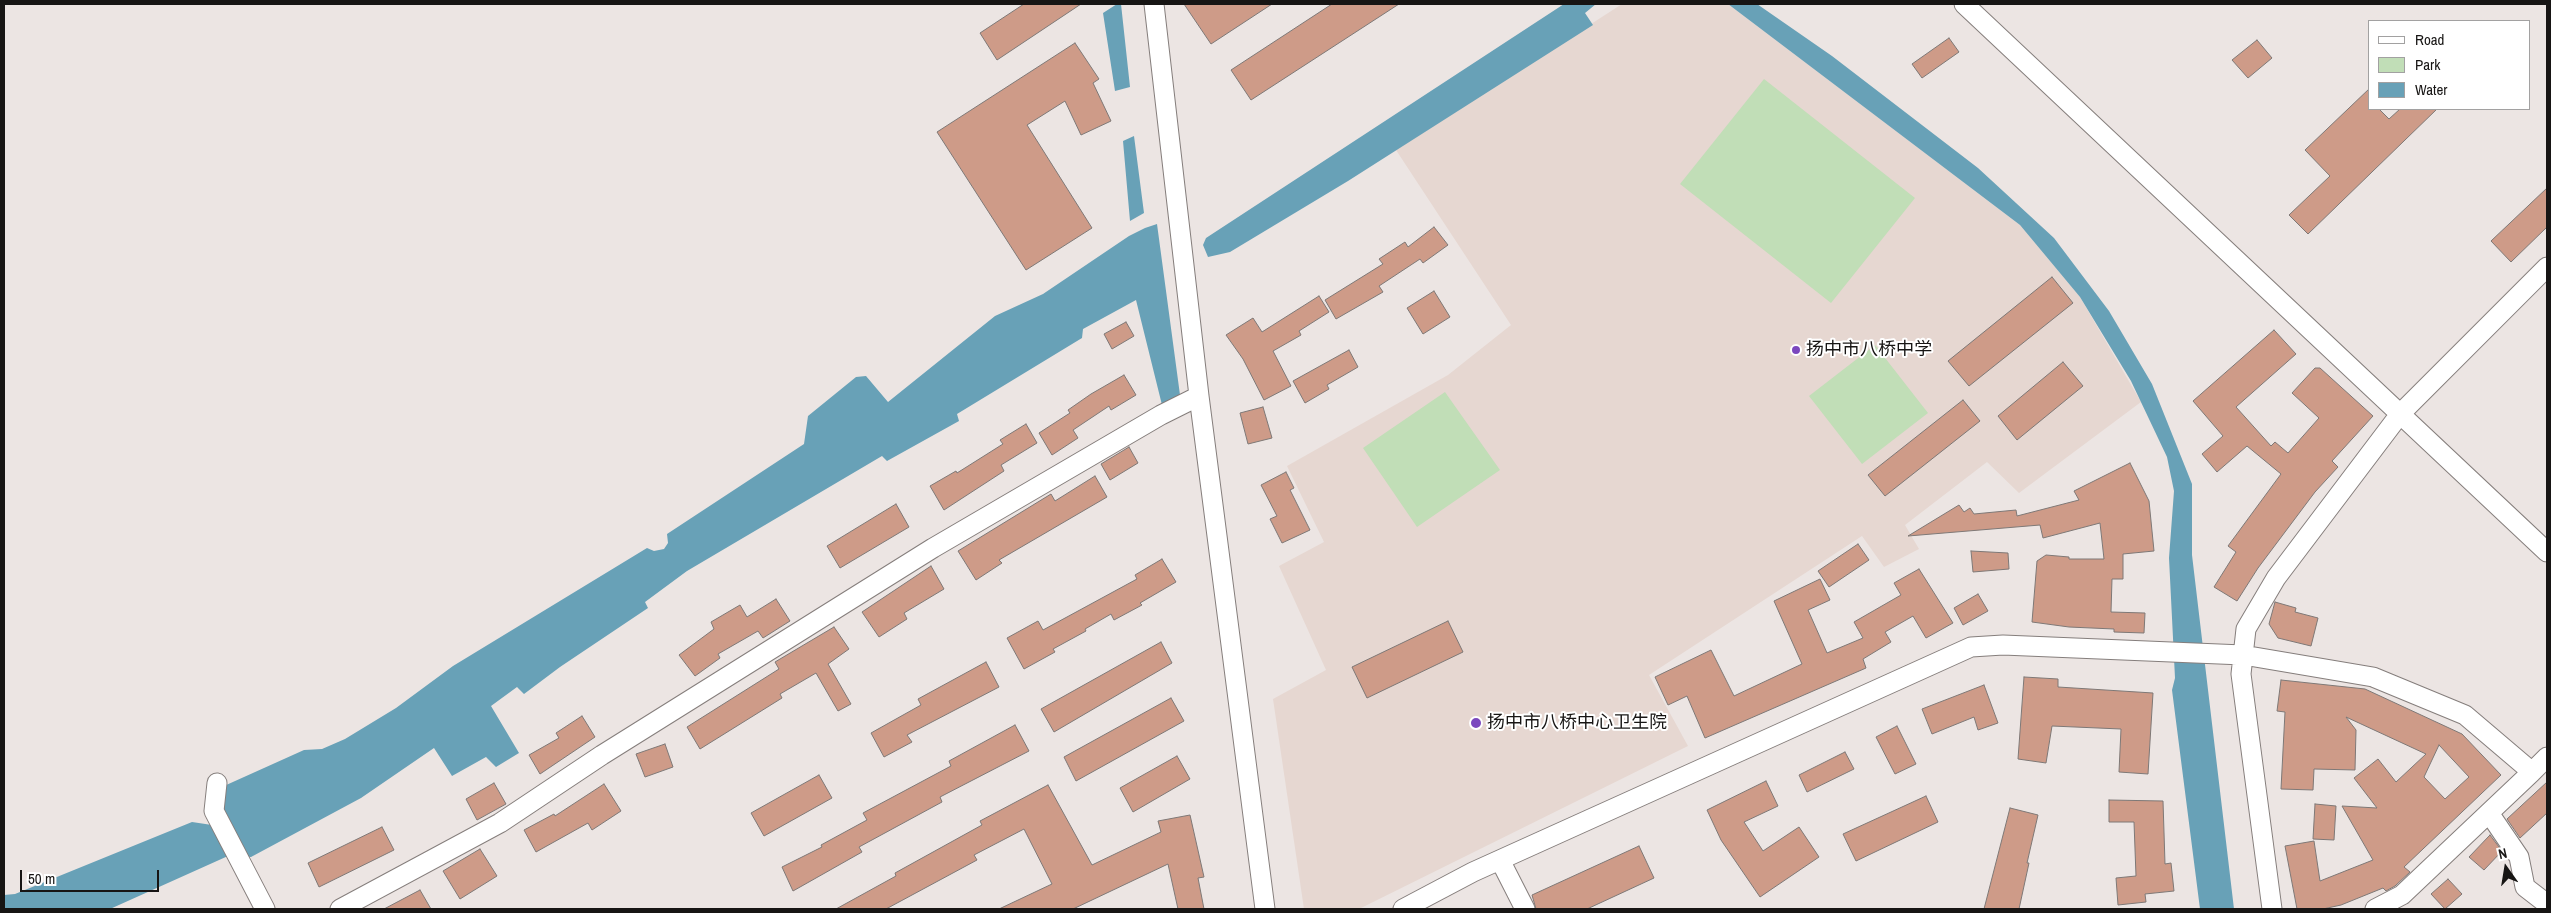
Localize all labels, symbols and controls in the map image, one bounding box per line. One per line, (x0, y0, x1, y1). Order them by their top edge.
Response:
legend (2368, 20, 2531, 110)
text: Road (2415, 29, 2444, 50)
text: Park (2415, 54, 2440, 75)
text: Water (2415, 79, 2447, 100)
place label: 扬中市八桥中学 (1806, 339, 1932, 361)
marker: 扬中市八桥中学 (1790, 344, 1802, 356)
place label: 扬中市八桥中心卫生院 (1487, 712, 1667, 734)
marker: 扬中市八桥中心卫生院 (1469, 716, 1483, 730)
north arrow (2481, 843, 2531, 893)
text: N (2497, 844, 2509, 863)
scale bar (22, 860, 161, 892)
text: 50 m (28, 868, 55, 889)

